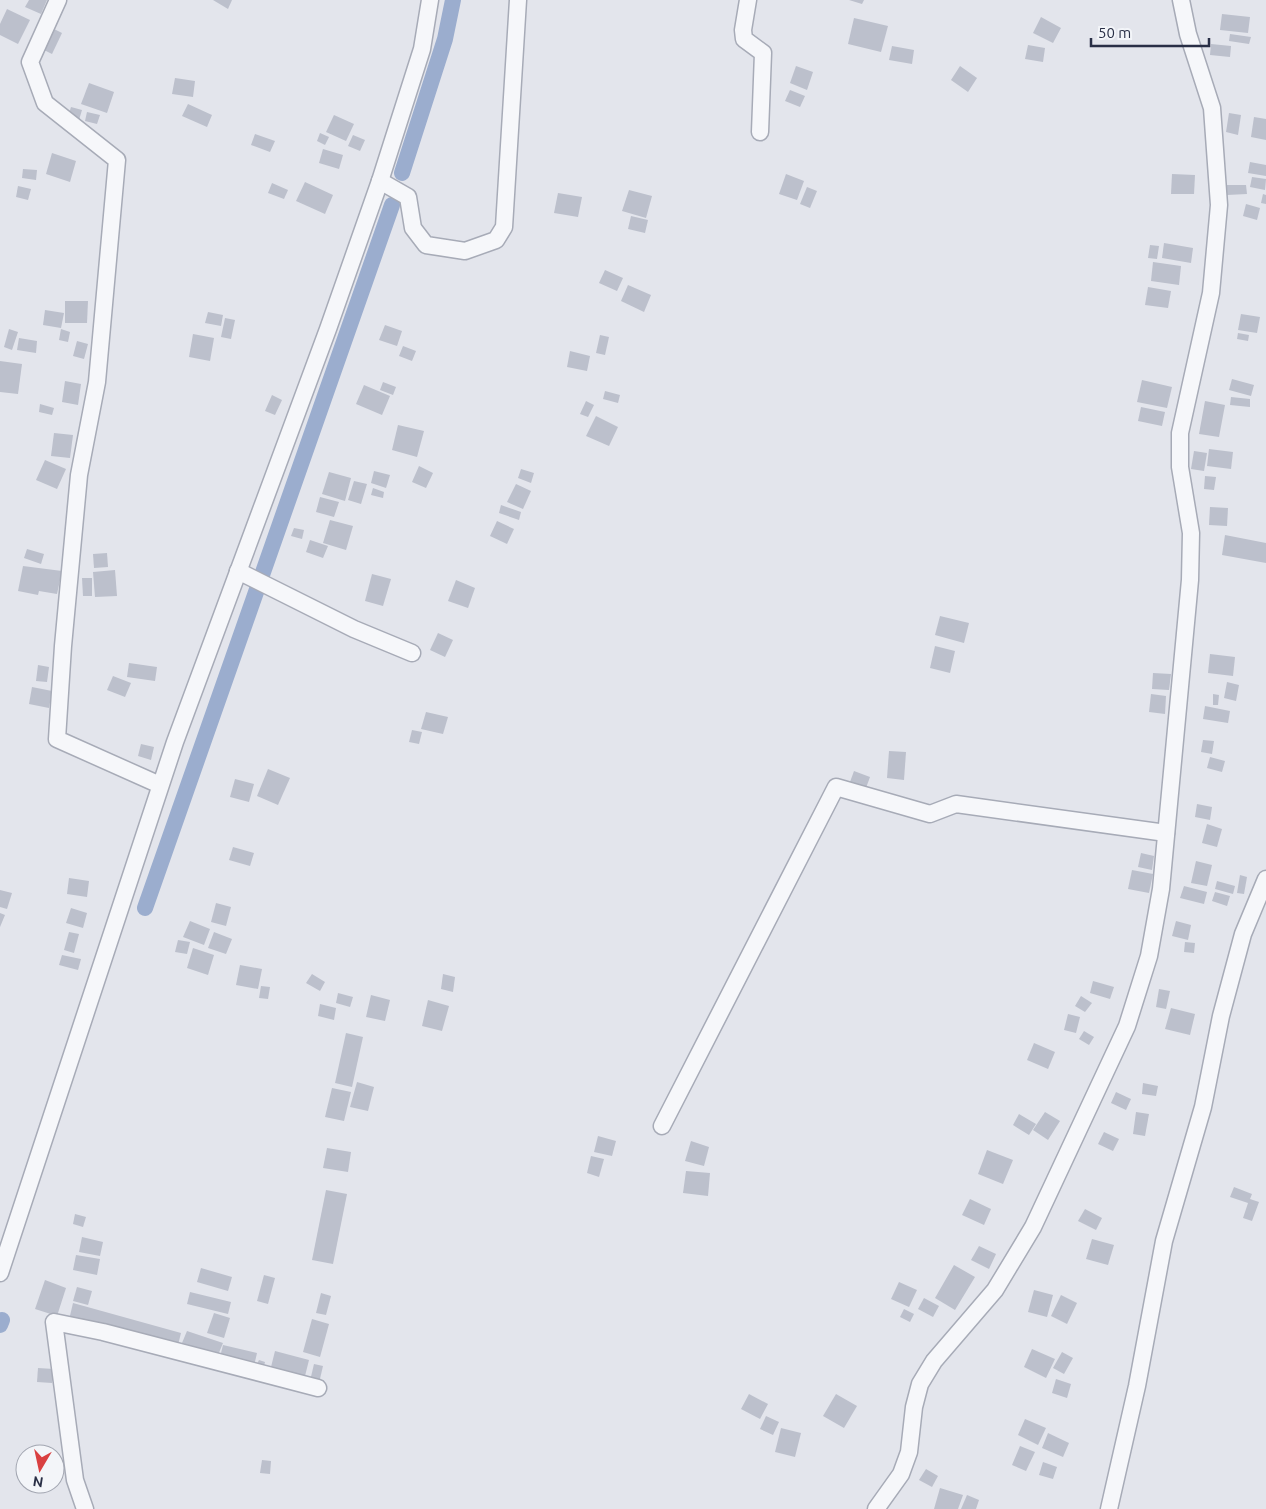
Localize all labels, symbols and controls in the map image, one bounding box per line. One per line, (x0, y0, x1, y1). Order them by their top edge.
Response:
scale bar (1091, 15, 1208, 47)
text: 50 m (1098, 24, 1131, 41)
north arrow (15, 1444, 65, 1494)
text: N (32, 1473, 44, 1491)

